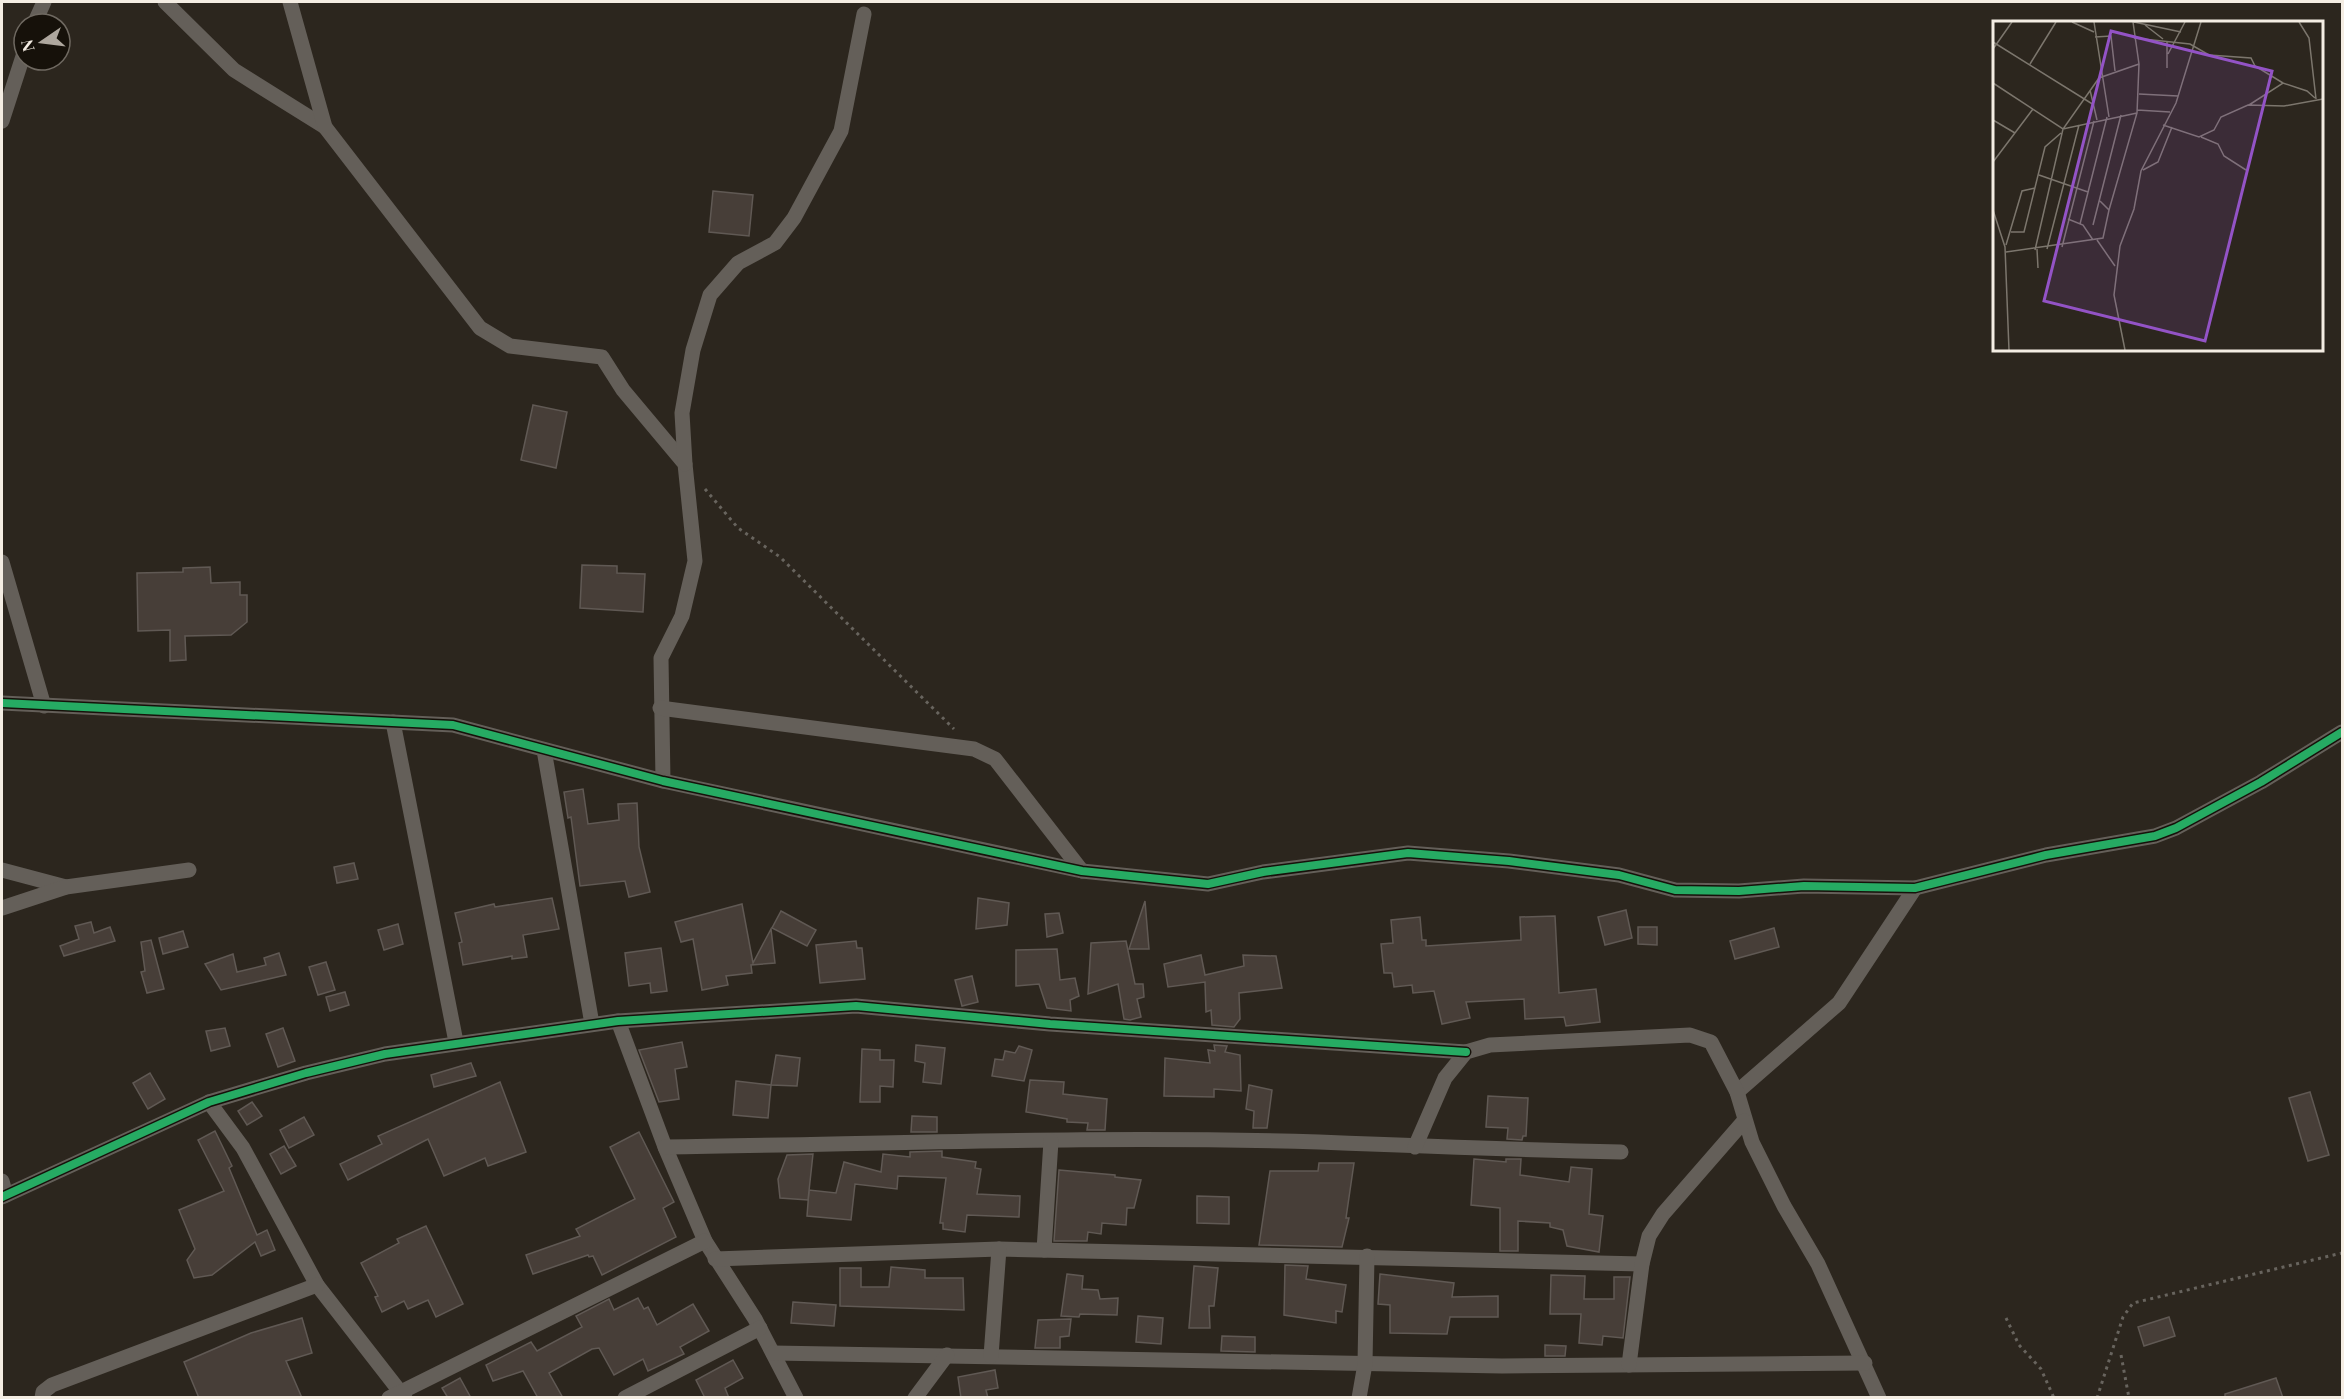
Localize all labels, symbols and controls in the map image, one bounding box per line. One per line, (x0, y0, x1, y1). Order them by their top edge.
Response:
north arrow (12, 12, 72, 72)
inset map (1993, 21, 2323, 351)
text: N (15, 37, 39, 54)

